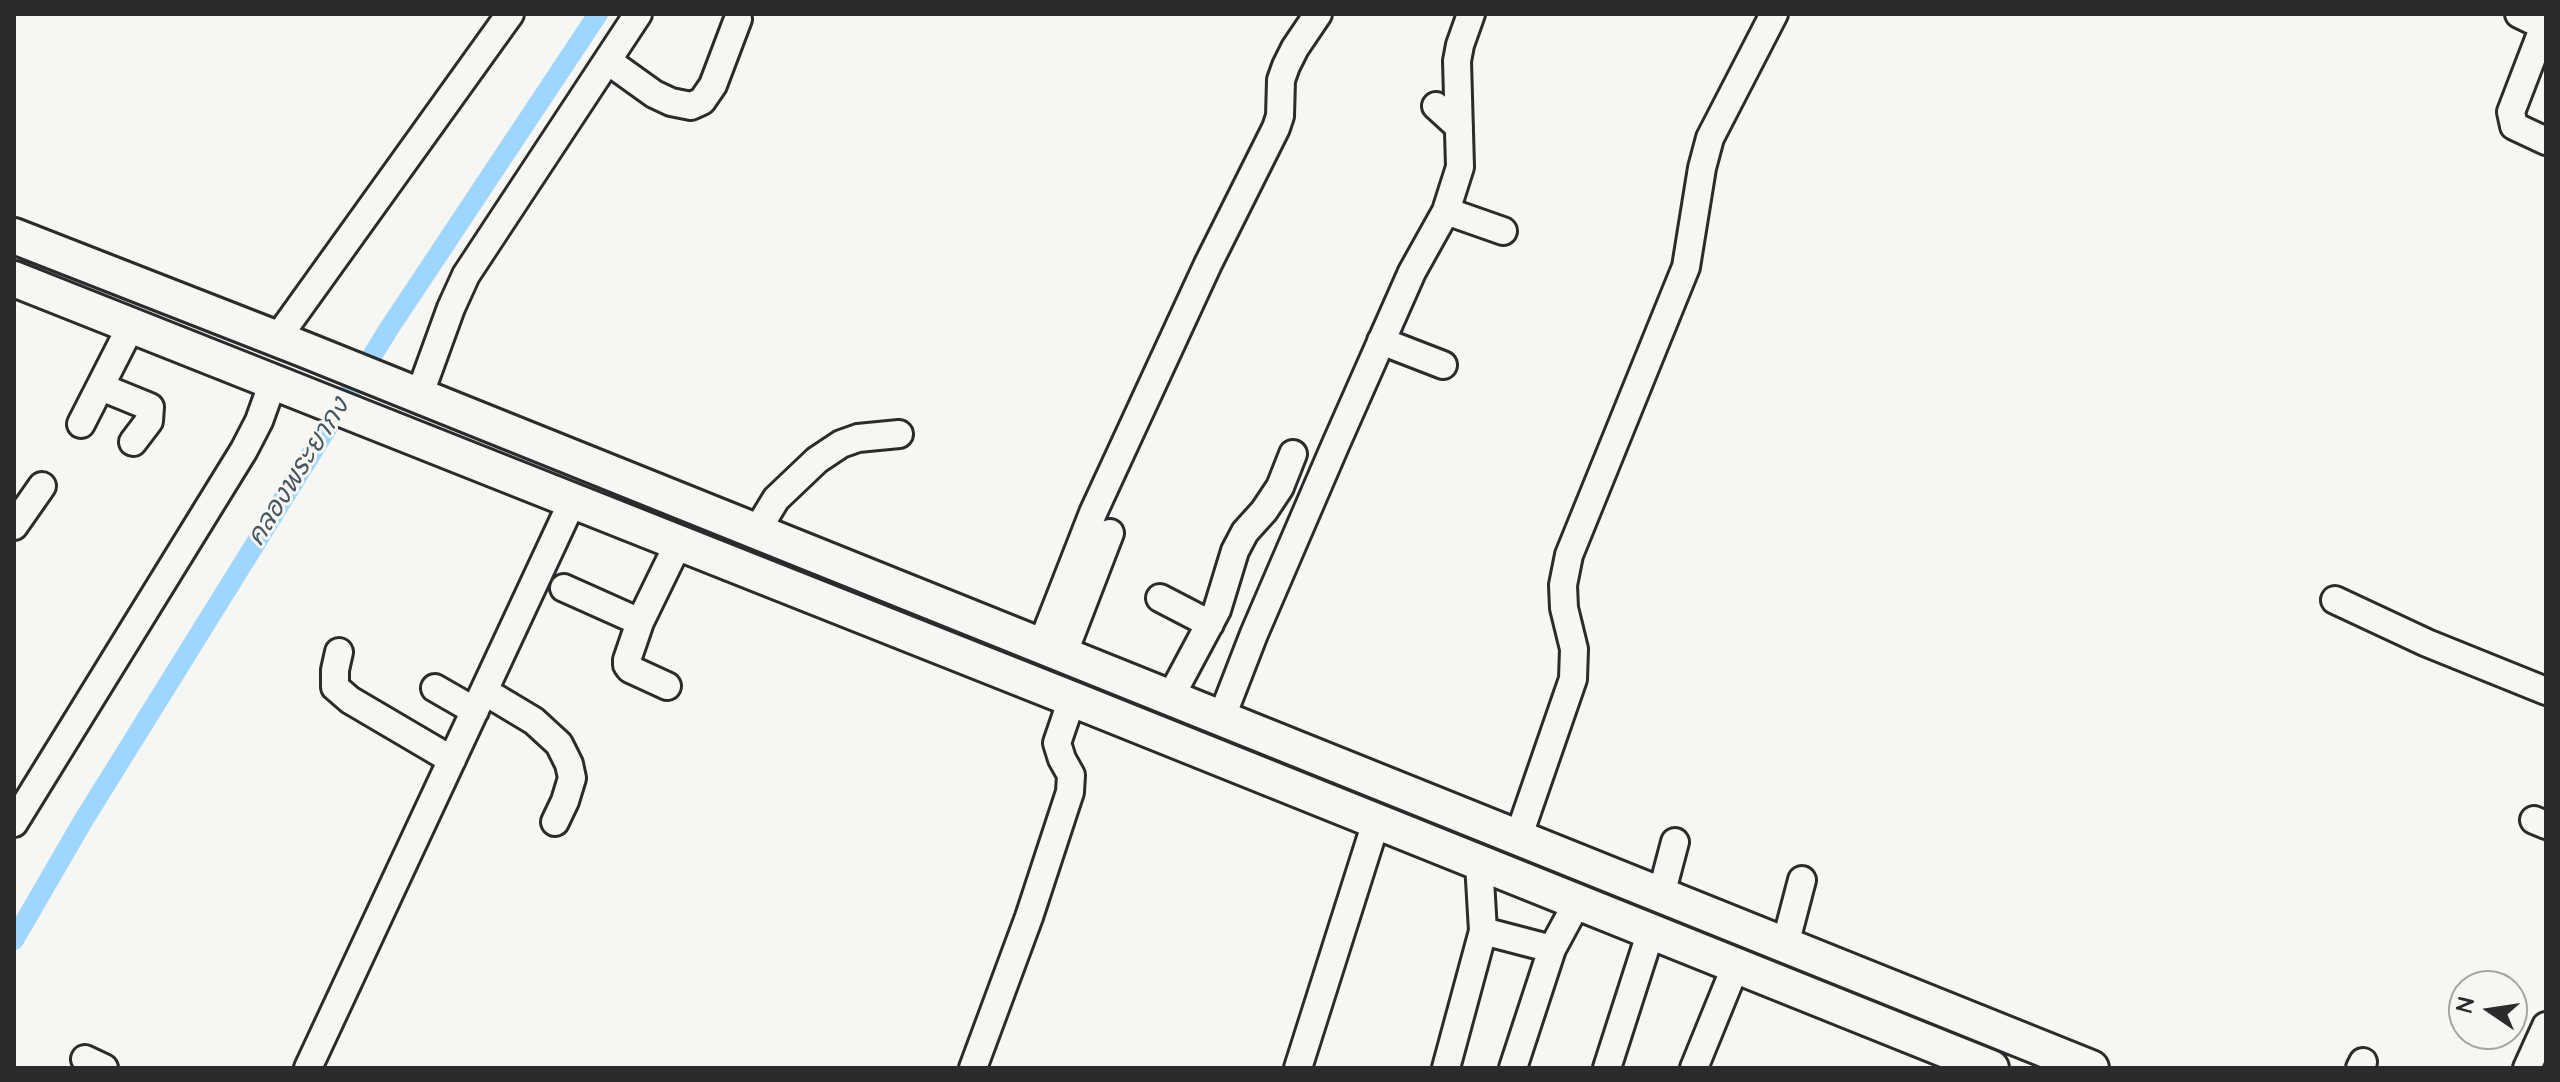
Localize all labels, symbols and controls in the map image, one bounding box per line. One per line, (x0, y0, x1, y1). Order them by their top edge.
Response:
water label: คลองพระยากง (242, 394, 358, 552)
north arrow (2448, 970, 2528, 1050)
text: N (2449, 995, 2483, 1015)

